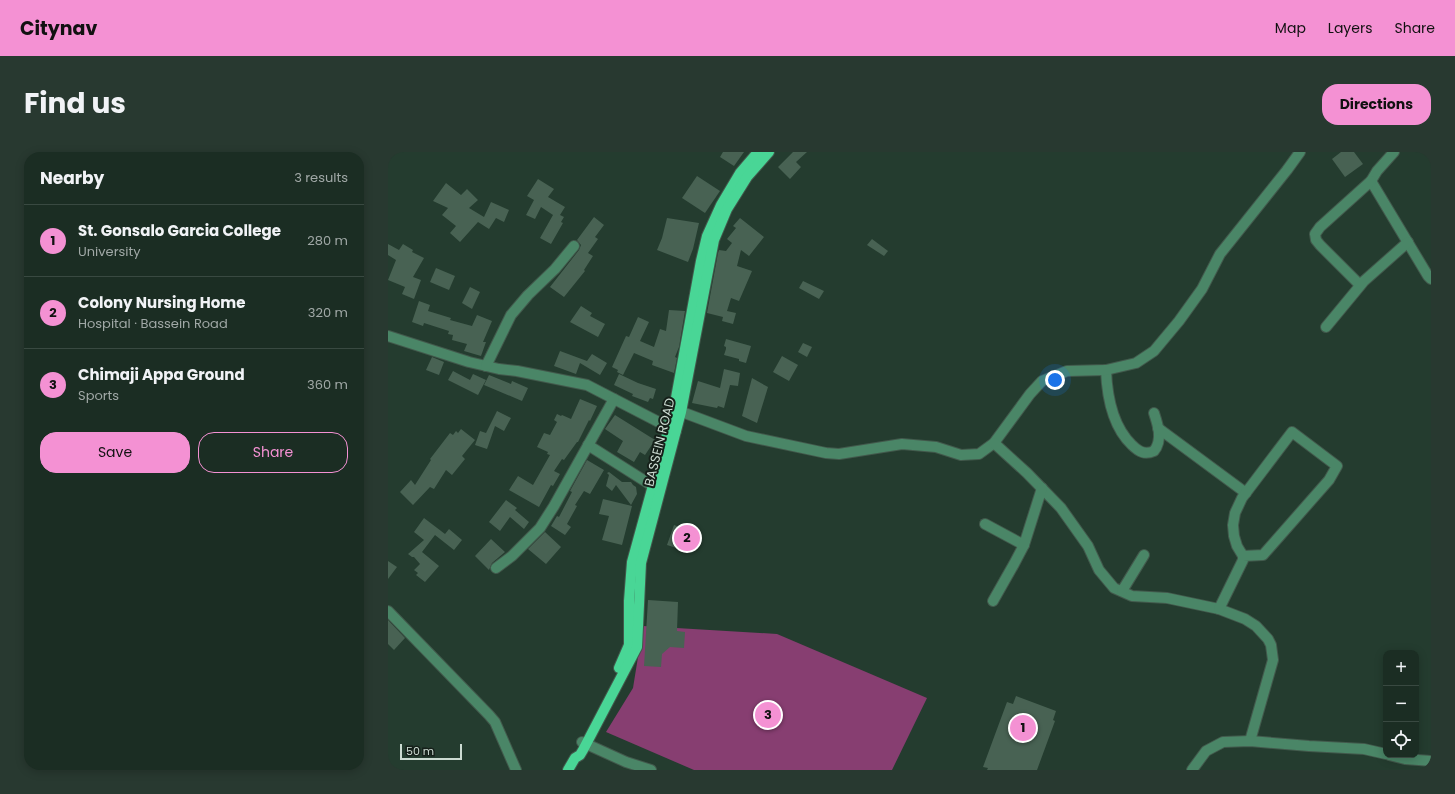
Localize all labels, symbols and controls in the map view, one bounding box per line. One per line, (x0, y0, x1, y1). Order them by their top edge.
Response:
text: Citynav (20, 15, 97, 42)
text: Map (1275, 18, 1306, 38)
text: Layers (1328, 18, 1372, 38)
text: Share (1394, 18, 1435, 38)
text: Find us (24, 84, 126, 123)
button: Directions (1322, 84, 1431, 125)
text: Nearby (40, 166, 104, 190)
text: 3 results (294, 168, 348, 187)
text: St. Gonsalo Garcia College (78, 220, 281, 241)
text: 1 (51, 231, 55, 250)
text: 280 m (307, 231, 348, 250)
text: University (78, 242, 141, 261)
text: Colony Nursing Home (78, 292, 245, 313)
text: 2 (49, 303, 57, 322)
text: 320 m (308, 303, 348, 322)
text: Hospital · Bassein Road (78, 314, 228, 333)
text: Chimaji Appa Ground (78, 364, 245, 385)
your location (1045, 370, 1065, 390)
text: 3 (49, 375, 57, 394)
text: 360 m (307, 375, 348, 394)
text: Sports (78, 386, 119, 405)
street label: BASSEIN ROAD (639, 396, 680, 488)
button: Save (40, 432, 190, 473)
button: Share (198, 432, 348, 473)
pin: 2 (674, 523, 700, 553)
map controls (1383, 650, 1419, 758)
button: + (1383, 650, 1419, 686)
button: − (1383, 686, 1419, 722)
pin: 3 (755, 700, 781, 730)
pin: 1 (1010, 713, 1036, 743)
button: locate (1383, 722, 1419, 758)
scale bar (400, 742, 462, 761)
text: 50 m (406, 743, 434, 759)

